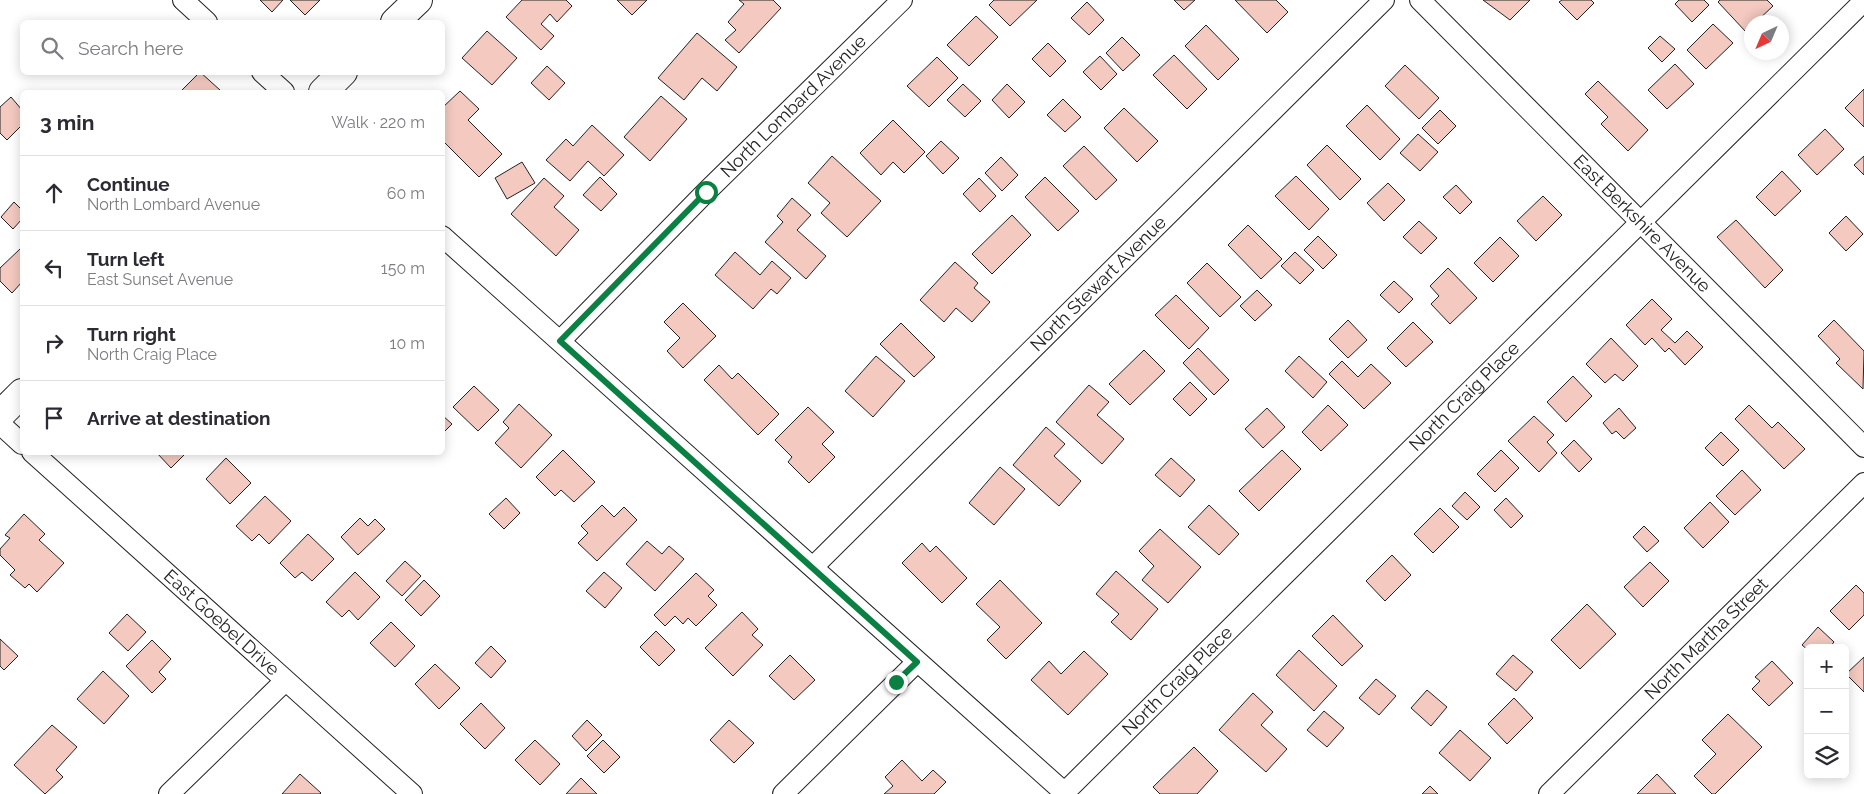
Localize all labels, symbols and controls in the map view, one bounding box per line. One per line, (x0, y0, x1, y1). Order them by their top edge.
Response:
north arrow (1744, 15, 1789, 60)
search box (20, 20, 445, 75)
street label: North Lombard Avenue (716, 30, 870, 182)
icon: search (38, 34, 66, 62)
text: Search here (78, 37, 184, 59)
text: 3 min (40, 110, 94, 135)
text: Walk · 220 m (331, 113, 425, 132)
street label: East Berkshire Avenue (1570, 150, 1715, 297)
text: Continue (87, 173, 170, 195)
icon: ahead (40, 179, 68, 207)
route start (695, 181, 718, 204)
text: 60 m (387, 184, 425, 203)
text: North Lombard Avenue (87, 195, 260, 214)
street label: North Stewart Avenue (1026, 211, 1170, 355)
text: Turn left (87, 248, 164, 270)
icon: left (40, 254, 68, 282)
text: 150 m (381, 259, 425, 278)
text: East Sunset Avenue (87, 270, 233, 289)
text: Turn right (87, 323, 176, 345)
icon: right (40, 329, 68, 357)
text: 10 m (390, 334, 425, 353)
street label: North Craig Place (1405, 337, 1524, 455)
text: North Craig Place (87, 345, 217, 364)
icon: arrive (40, 404, 68, 432)
text: Arrive at destination (87, 407, 271, 429)
street label: East Goebel Drive (160, 565, 284, 680)
street label: North Martha Street (1640, 573, 1772, 704)
street label: North Craig Place (1118, 621, 1237, 739)
map controls (1804, 644, 1849, 779)
button: + (1804, 644, 1849, 689)
route end (885, 671, 908, 694)
button: − (1804, 689, 1849, 734)
button: layers (1804, 734, 1849, 779)

